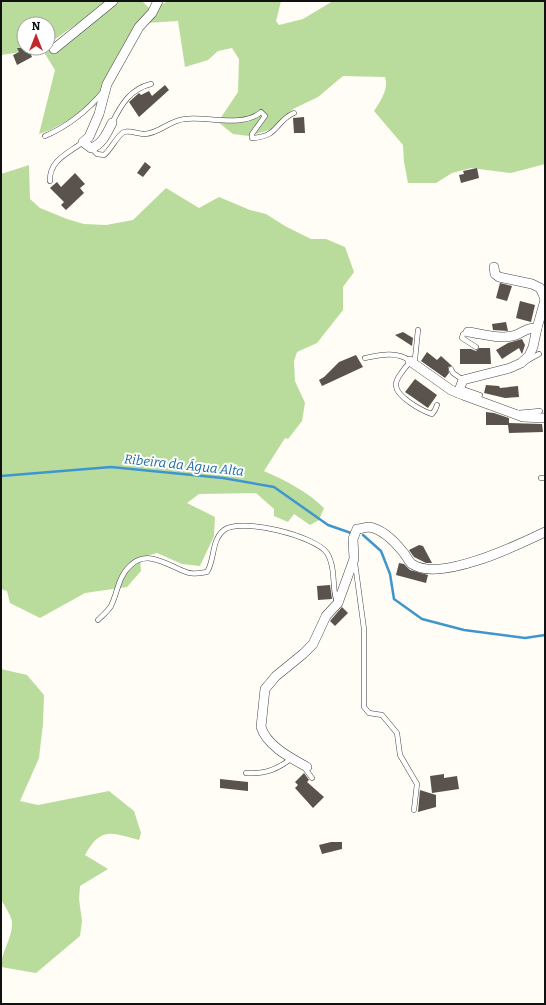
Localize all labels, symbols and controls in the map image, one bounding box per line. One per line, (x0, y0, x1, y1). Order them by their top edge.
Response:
north arrow (16, 16, 56, 56)
text: N (32, 20, 41, 33)
water label: Ribeira da Água Alta (123, 451, 245, 479)

